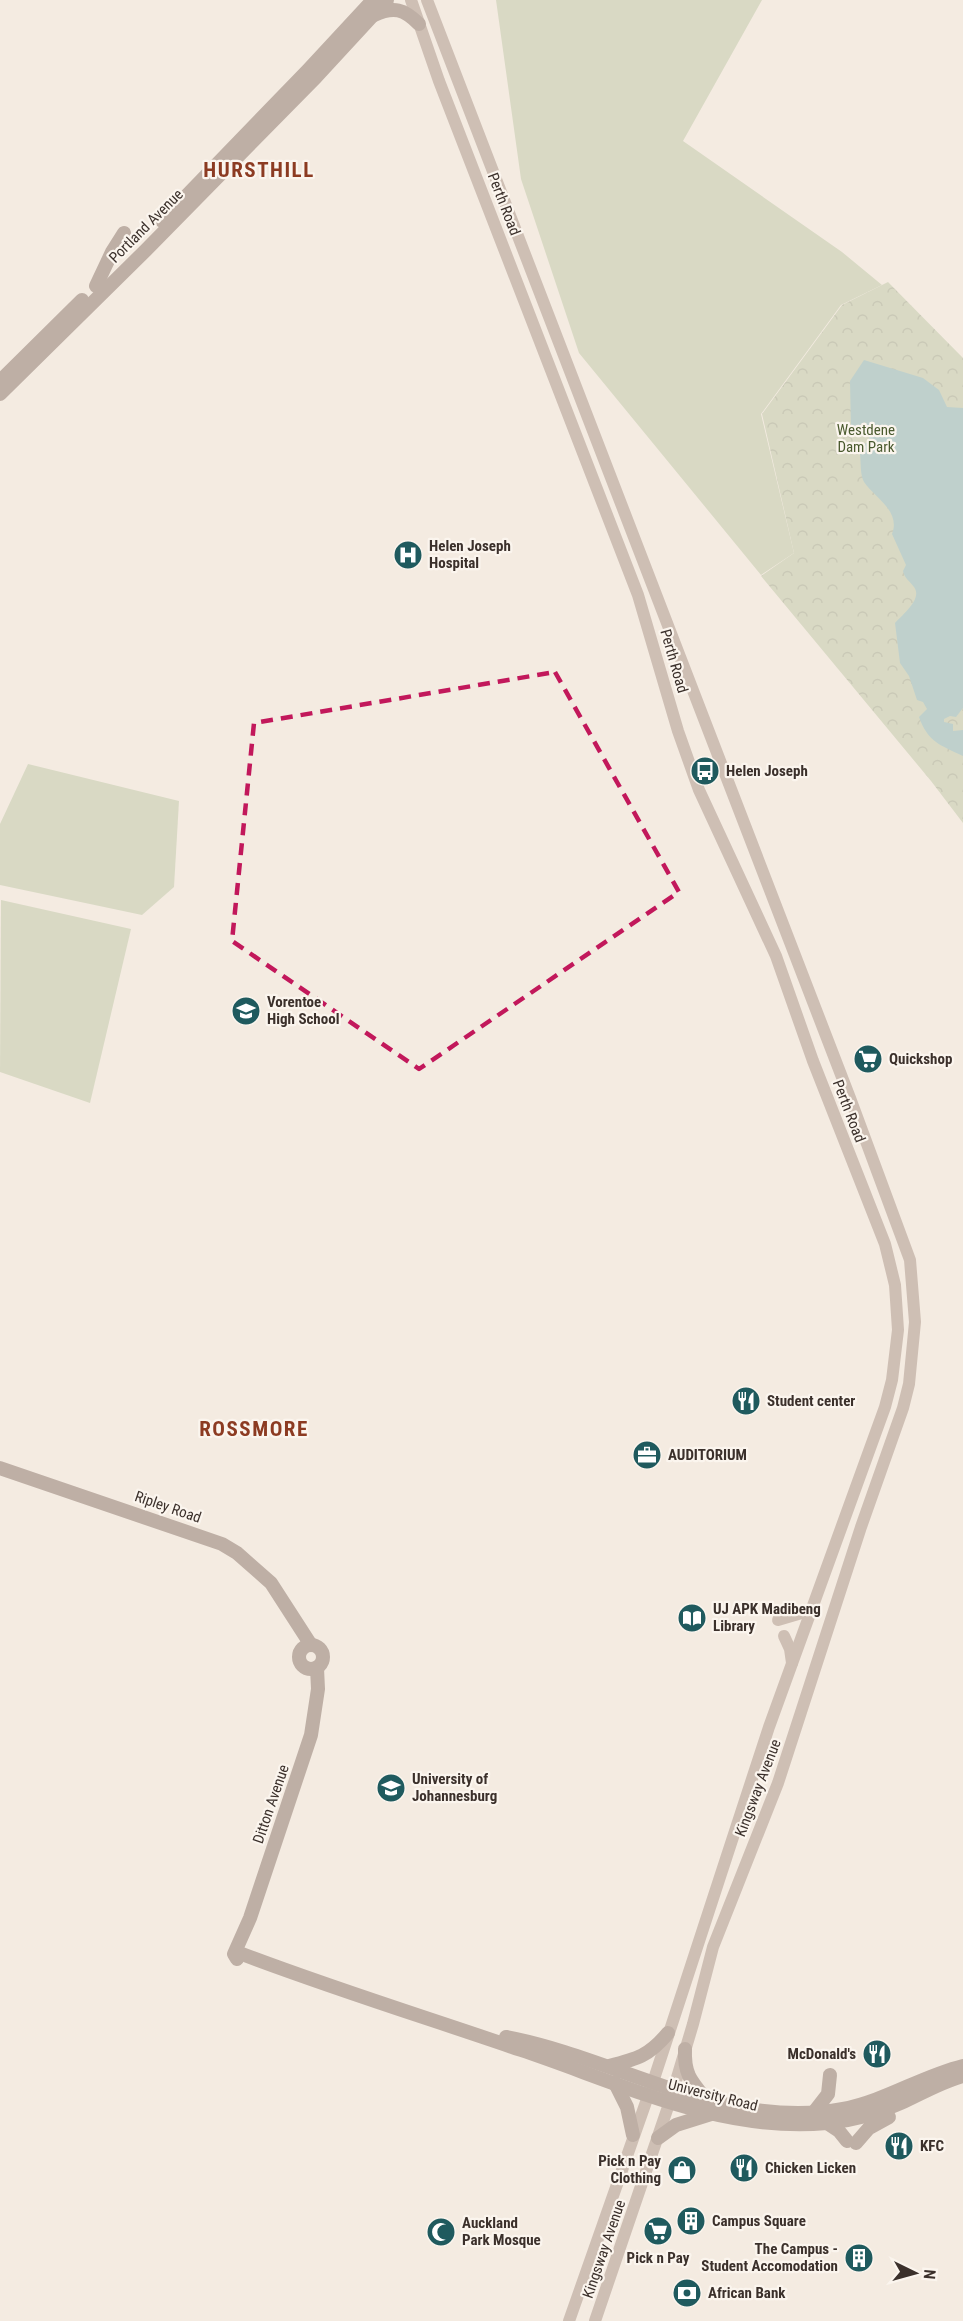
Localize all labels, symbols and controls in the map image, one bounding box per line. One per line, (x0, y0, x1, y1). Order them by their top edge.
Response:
district label: HURSTHILL (203, 158, 315, 182)
street label: Perth Road (484, 170, 524, 238)
street label: Portland Avenue (105, 185, 187, 267)
park label: Westdene Dam Park (837, 421, 895, 456)
place label: Helen Joseph Hospital (429, 537, 511, 572)
hospital icon: Helen Joseph Hospital (392, 539, 424, 571)
street label: Perth Road (656, 627, 692, 695)
bus stop icon: Helen Joseph (689, 755, 721, 787)
place label: Helen Joseph (726, 762, 808, 780)
place label: Vorentoe High School (267, 993, 339, 1028)
school or university icon: Vorentoe High School (230, 995, 262, 1027)
supermarket icon: Quickshop (852, 1043, 884, 1075)
place label: Quickshop (889, 1050, 952, 1068)
street label: Perth Road (829, 1077, 869, 1145)
restaurant icon: Student center (730, 1385, 762, 1417)
place label: Student center (767, 1392, 855, 1410)
district label: ROSSMORE (199, 1417, 309, 1441)
office icon: AUDITORIUM (631, 1439, 663, 1471)
place label: AUDITORIUM (668, 1446, 747, 1464)
street label: Ripley Road (132, 1487, 204, 1527)
place label: UJ APK Madibeng Library (713, 1600, 821, 1635)
library icon: UJ APK Madibeng Library (676, 1602, 708, 1634)
street label: Kingsway Avenue (731, 1737, 785, 1839)
street label: Ditton Avenue (249, 1762, 293, 1846)
place label: University of Johannesburg (412, 1770, 497, 1805)
school or university icon: University of Johannesburg (375, 1772, 407, 1804)
restaurant icon: McDonald's (861, 2038, 893, 2070)
place label: McDonald's (788, 2045, 856, 2063)
street label: University Road (666, 2075, 760, 2115)
restaurant icon: KFC (883, 2130, 915, 2162)
place label: KFC (920, 2137, 944, 2155)
place label: Pick n Pay Clothing (598, 2152, 661, 2187)
restaurant icon: Chicken Licken (728, 2152, 760, 2184)
shop icon: Pick n Pay Clothing (666, 2154, 698, 2186)
place label: Chicken Licken (765, 2159, 856, 2177)
street label: Kingsway Avenue (579, 2197, 629, 2301)
building icon: Campus Square (675, 2205, 707, 2237)
place label: Campus Square (712, 2212, 806, 2230)
place label: Auckland Park Mosque (462, 2214, 541, 2249)
supermarket icon: Pick n Pay (642, 2215, 674, 2247)
mosque icon: Auckland Park Mosque (425, 2216, 457, 2248)
place label: The Campus - Student Accomodation (701, 2240, 838, 2275)
building icon: The Campus - Student Accomodation (843, 2242, 875, 2274)
north arrow (885, 2243, 945, 2303)
place label: Pick n Pay (627, 2249, 690, 2267)
text: N (920, 2269, 939, 2280)
bank icon: African Bank (671, 2277, 703, 2309)
place label: African Bank (708, 2284, 786, 2302)

